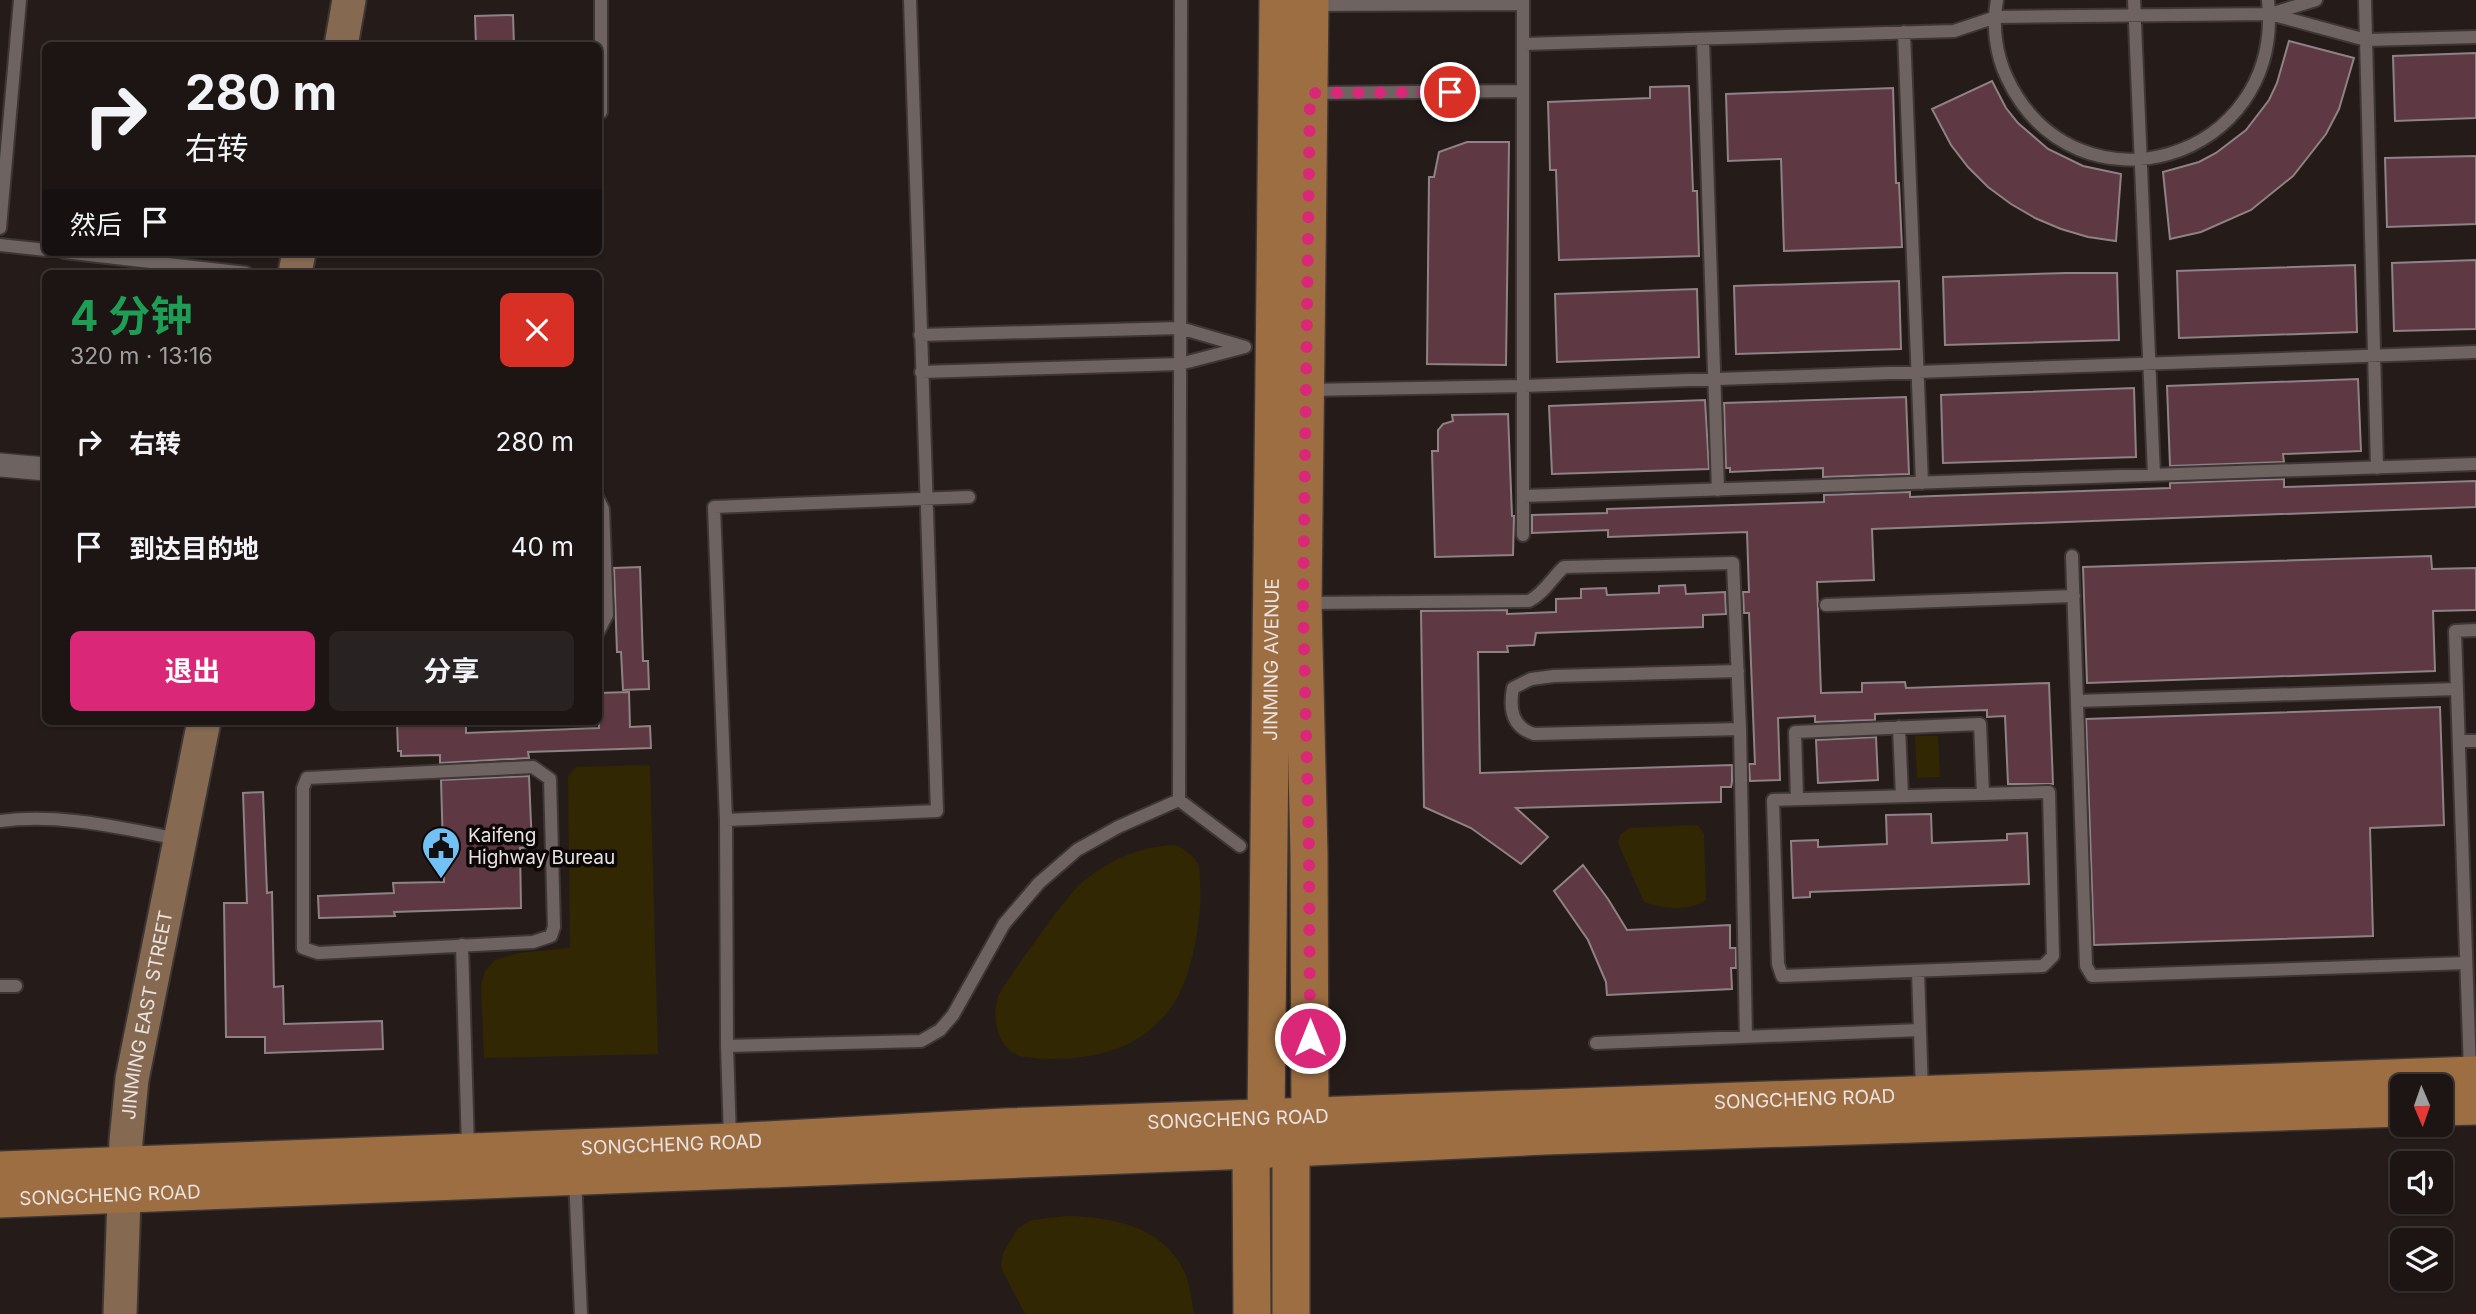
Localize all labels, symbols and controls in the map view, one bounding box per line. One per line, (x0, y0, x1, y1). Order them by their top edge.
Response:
pin (1420, 62, 1480, 122)
text: 280 m (185, 63, 337, 122)
icon: right (70, 70, 161, 161)
icon: arrive (1431, 73, 1469, 111)
text: 右转 (185, 129, 249, 168)
icon: arrive (136, 203, 174, 241)
text: 然后 (70, 209, 122, 240)
text: 4 分钟 (70, 290, 192, 341)
button: close (500, 293, 574, 367)
text: 320 m · 13:16 (70, 342, 213, 370)
icon: right (70, 423, 108, 461)
text: 280 m (496, 426, 574, 457)
text: 右转 (129, 428, 181, 459)
icon: arrive (70, 528, 108, 566)
text: 40 m (511, 531, 574, 562)
text: 到达目的地 (129, 533, 259, 564)
street label: JINMING AVENUE (1259, 578, 1283, 741)
button: 退出 (70, 631, 315, 711)
button: 分享 (329, 631, 574, 711)
place label: Kaifeng Highway Bureau (468, 824, 615, 869)
public building icon: Kaifeng Highway Bureau (420, 825, 462, 880)
street label: JINMING EAST STREET (117, 908, 177, 1121)
position arrow (1273, 1001, 1347, 1075)
north arrow (2390, 1074, 2454, 1138)
map controls (2390, 1074, 2453, 1291)
street label: SONGCHENG ROAD (1713, 1084, 1896, 1113)
street label: SONGCHENG ROAD (1147, 1104, 1329, 1133)
street label: SONGCHENG ROAD (580, 1129, 763, 1159)
button: sound (2390, 1151, 2453, 1214)
street label: SONGCHENG ROAD (19, 1180, 201, 1210)
button: layers (2390, 1228, 2453, 1291)

